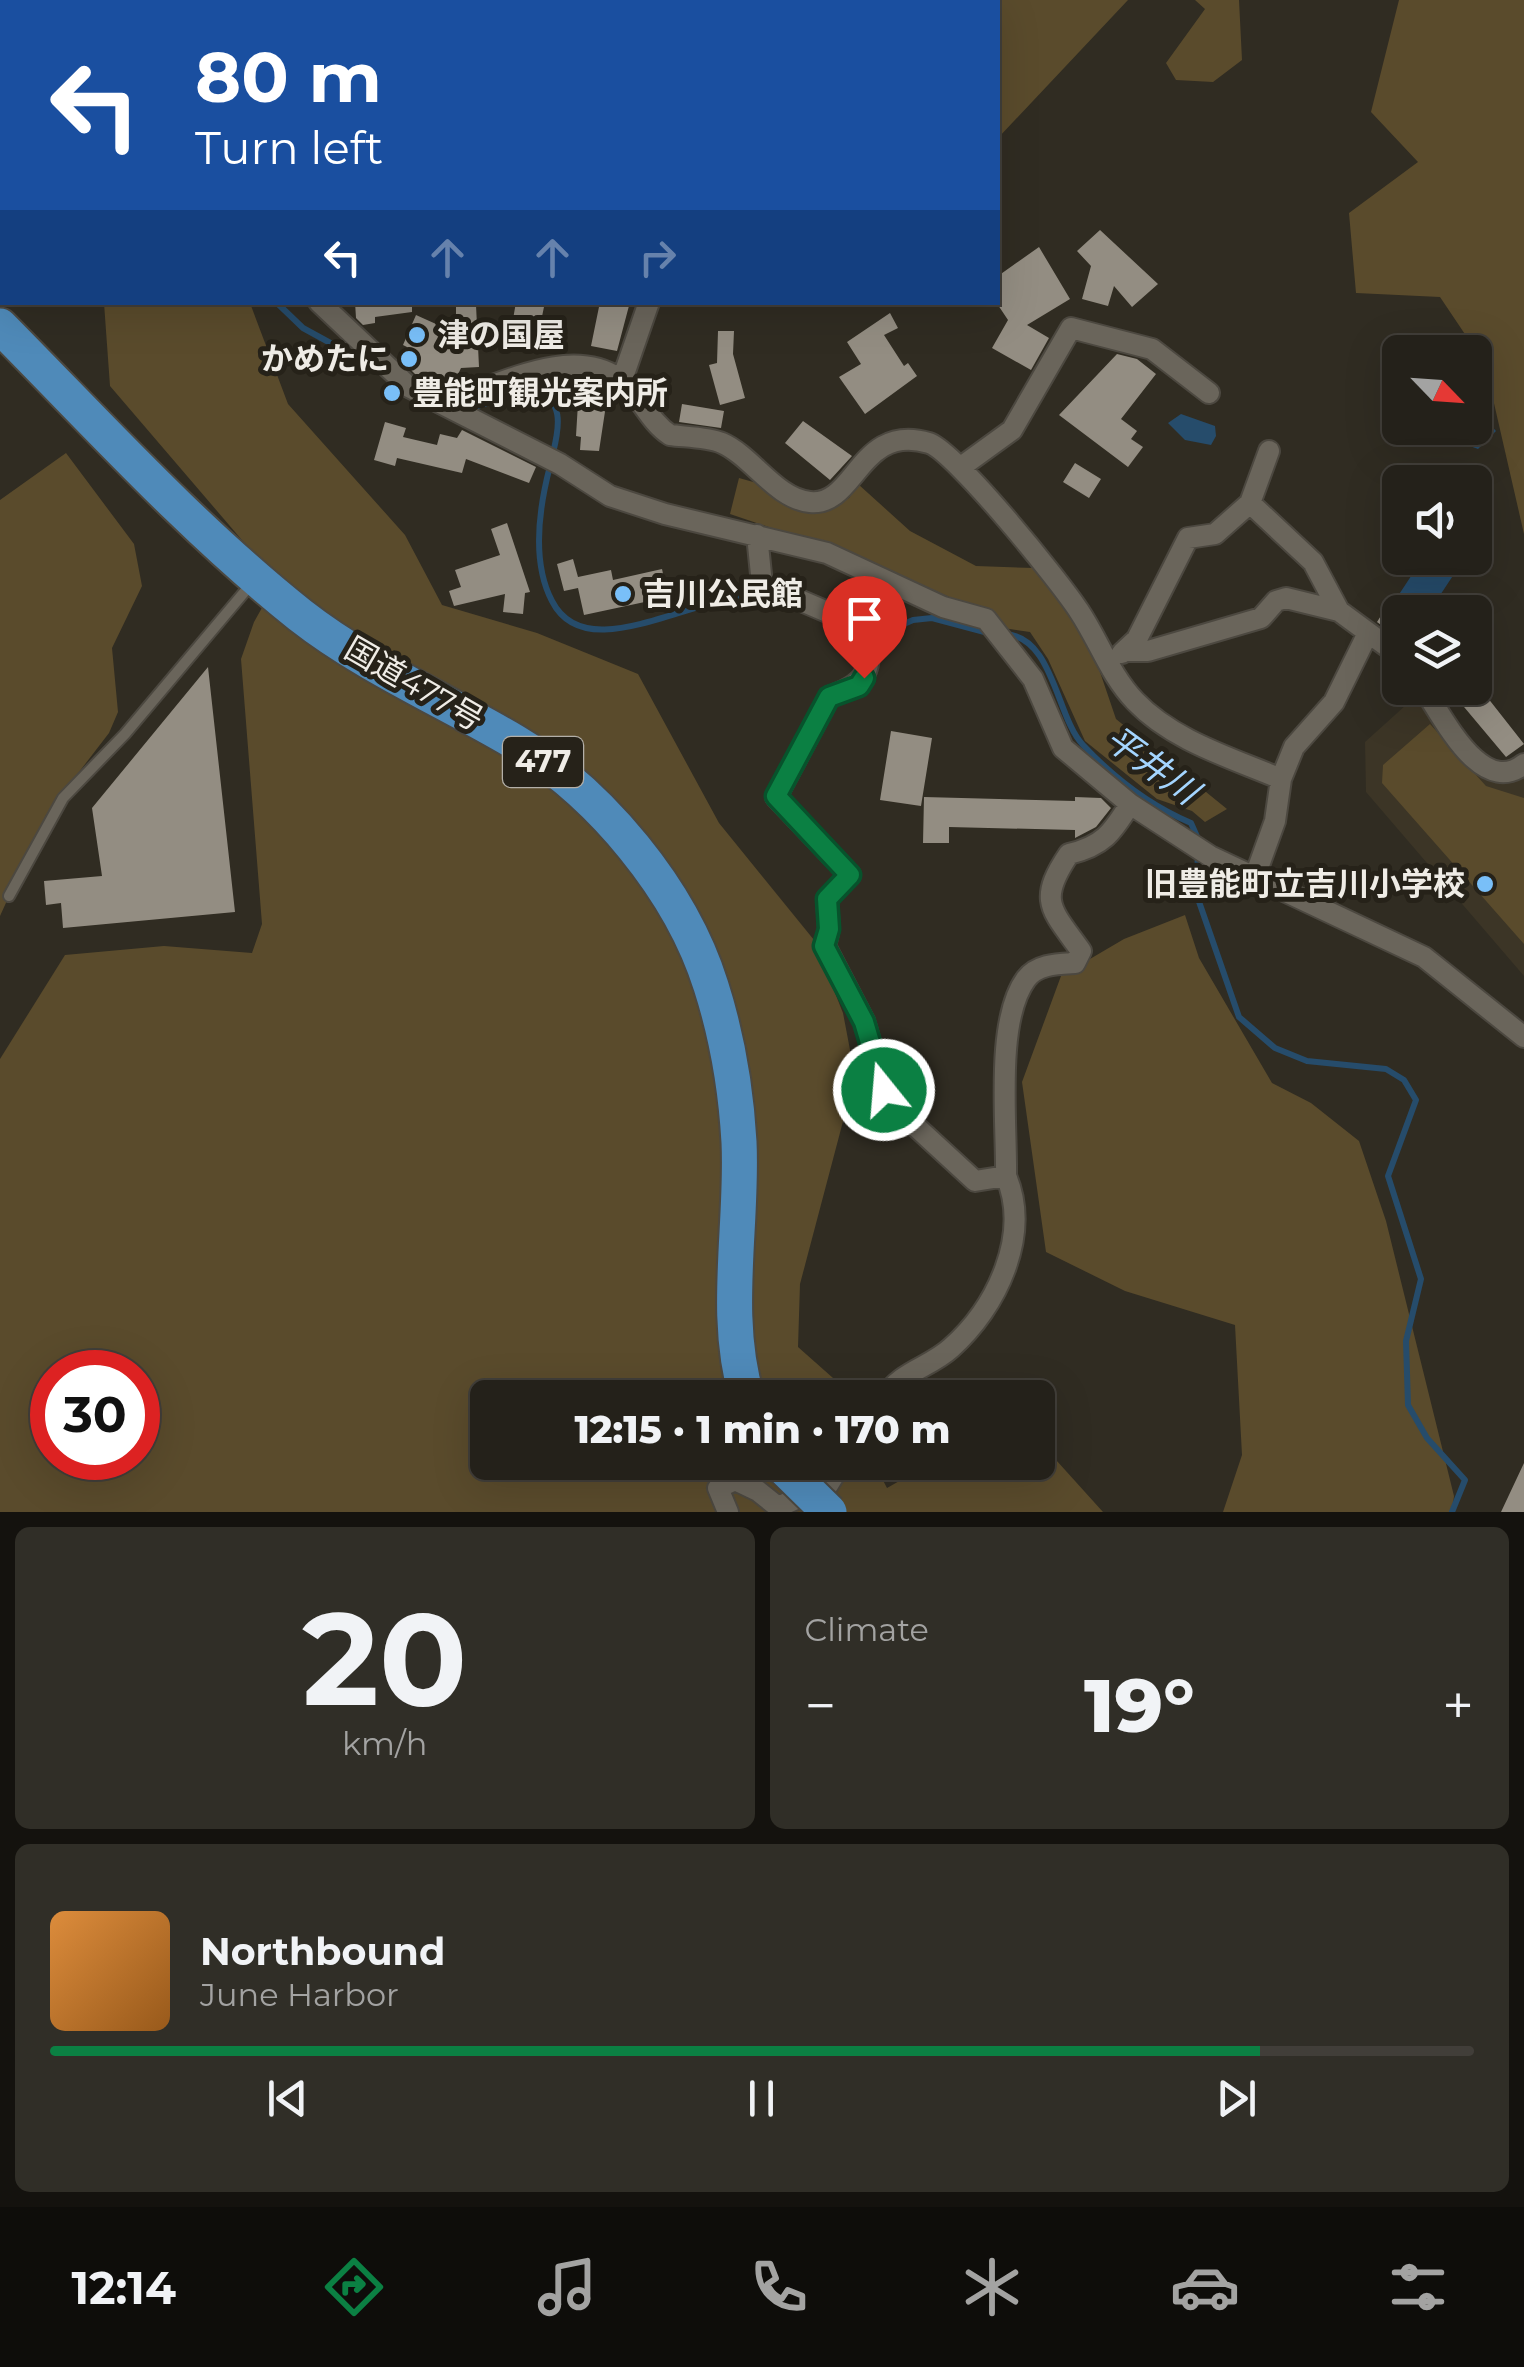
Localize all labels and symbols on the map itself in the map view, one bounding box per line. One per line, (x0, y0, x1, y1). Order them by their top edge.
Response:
place label: 津の国屋 (437, 315, 565, 354)
marker: 津の国屋 (406, 324, 428, 346)
north arrow (1382, 335, 1492, 445)
place label: かめたに (261, 339, 389, 378)
marker: かめたに (398, 348, 420, 370)
place label: 豊能町観光案内所 (412, 373, 668, 412)
marker: 豊能町観光案内所 (381, 382, 403, 404)
place label: 吉川公民館 (643, 574, 803, 613)
pin (822, 576, 907, 679)
marker: 吉川公民館 (612, 583, 634, 605)
street label: 国道477号 (338, 628, 490, 739)
water label: 平井川 (1097, 716, 1211, 815)
road number: 477 (503, 737, 583, 787)
place label: 旧豊能町立吉川小学校 (1145, 864, 1465, 903)
marker: 旧豊能町立吉川小学校 (1474, 873, 1496, 895)
position arrow (832, 1038, 936, 1142)
speed limit sign: 30 (30, 1350, 160, 1480)

